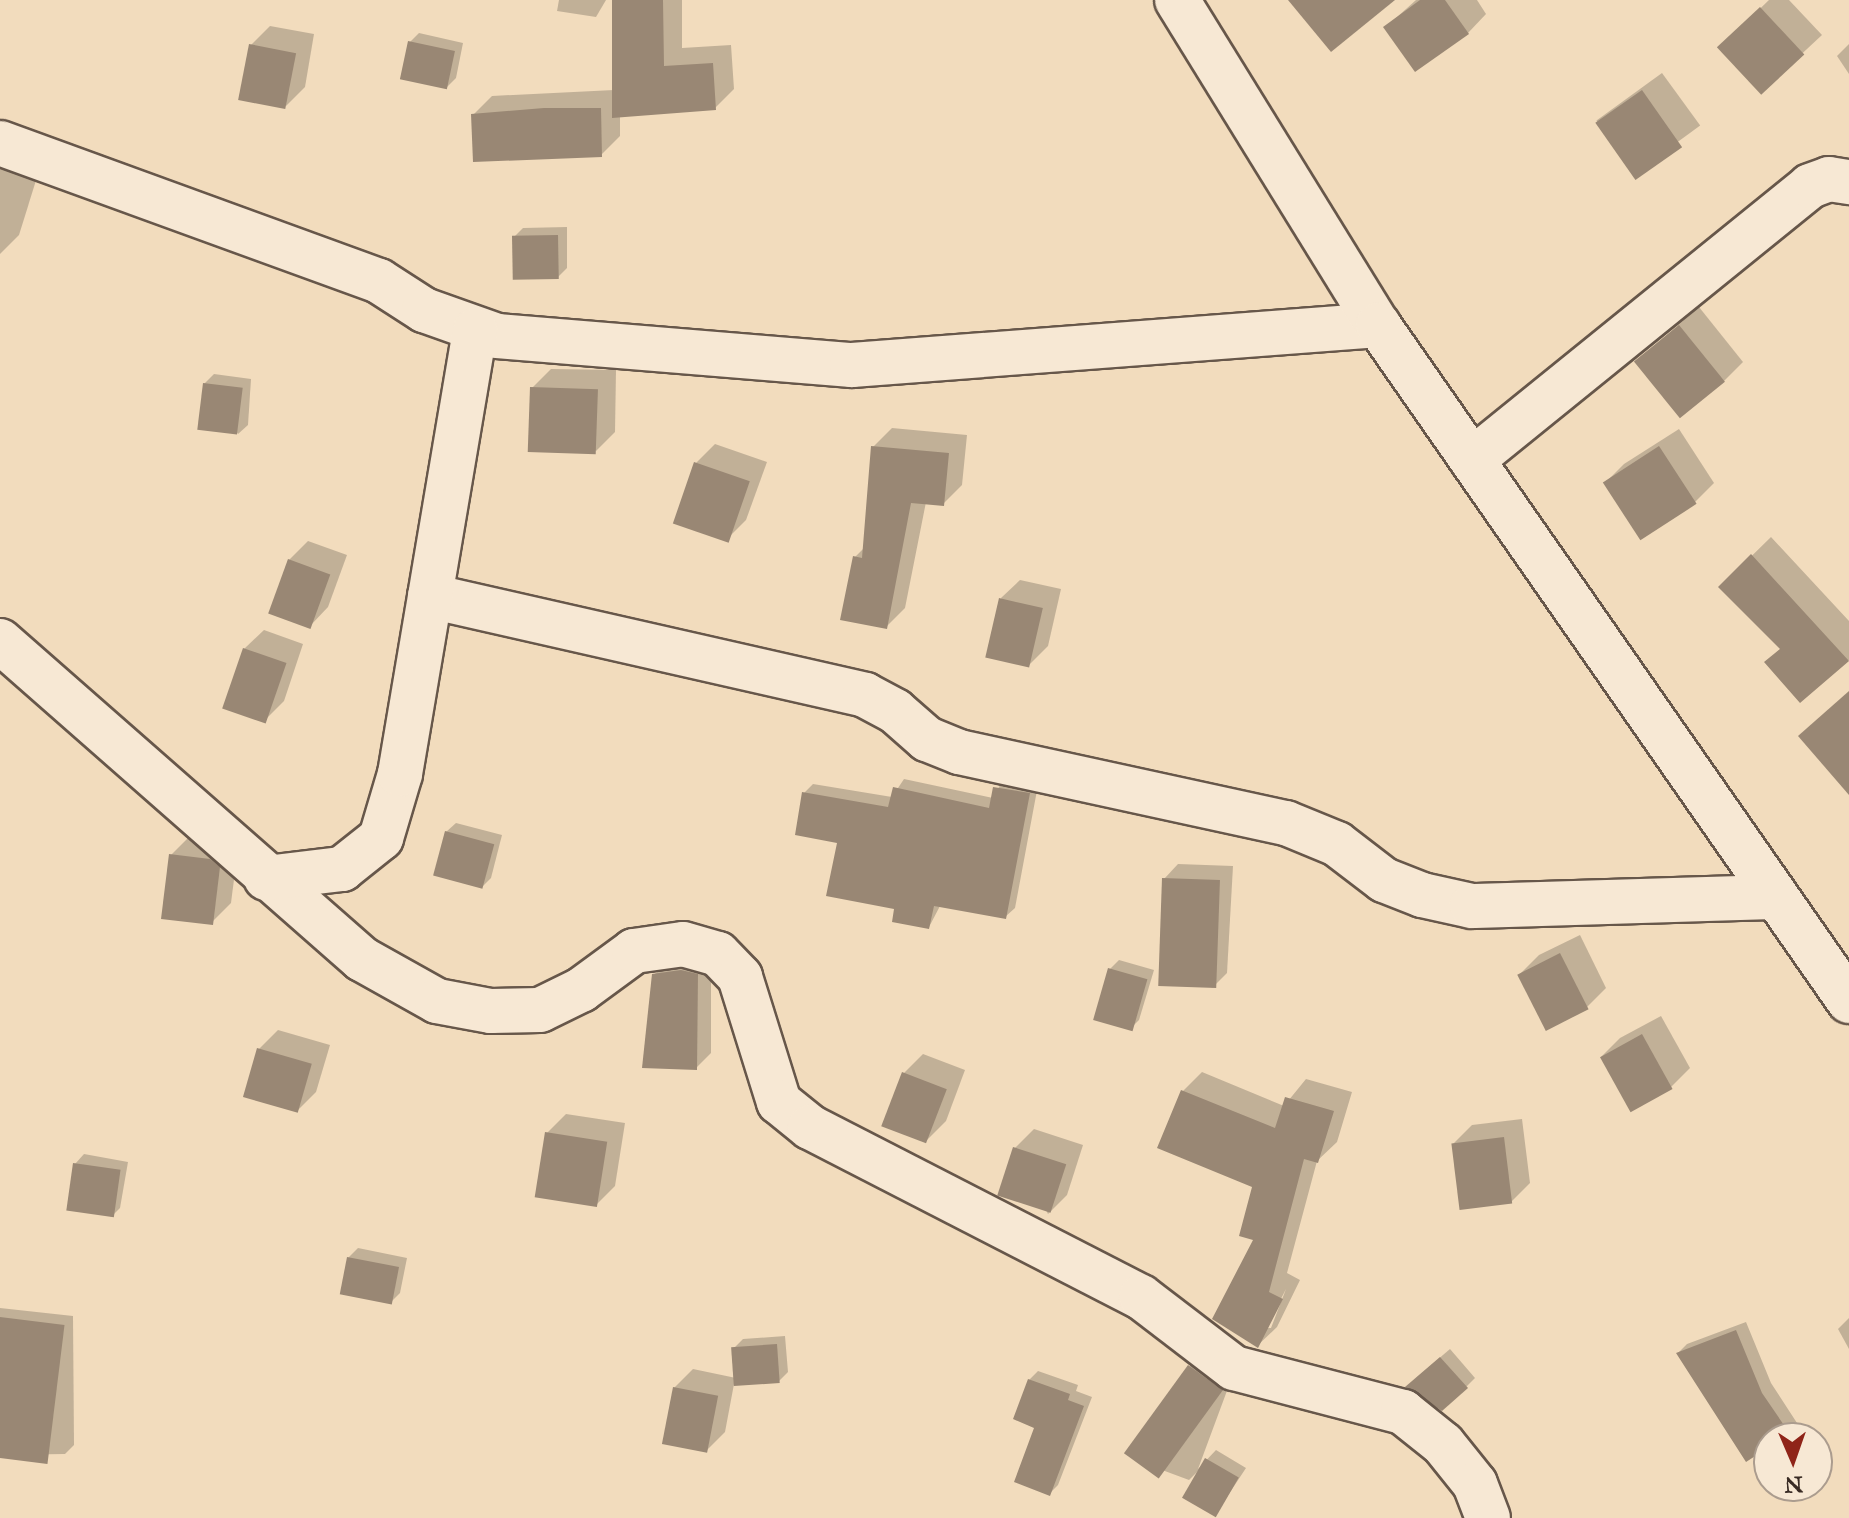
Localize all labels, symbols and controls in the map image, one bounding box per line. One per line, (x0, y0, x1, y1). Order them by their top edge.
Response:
north arrow (1753, 1422, 1833, 1502)
text: N (1784, 1471, 1804, 1498)

